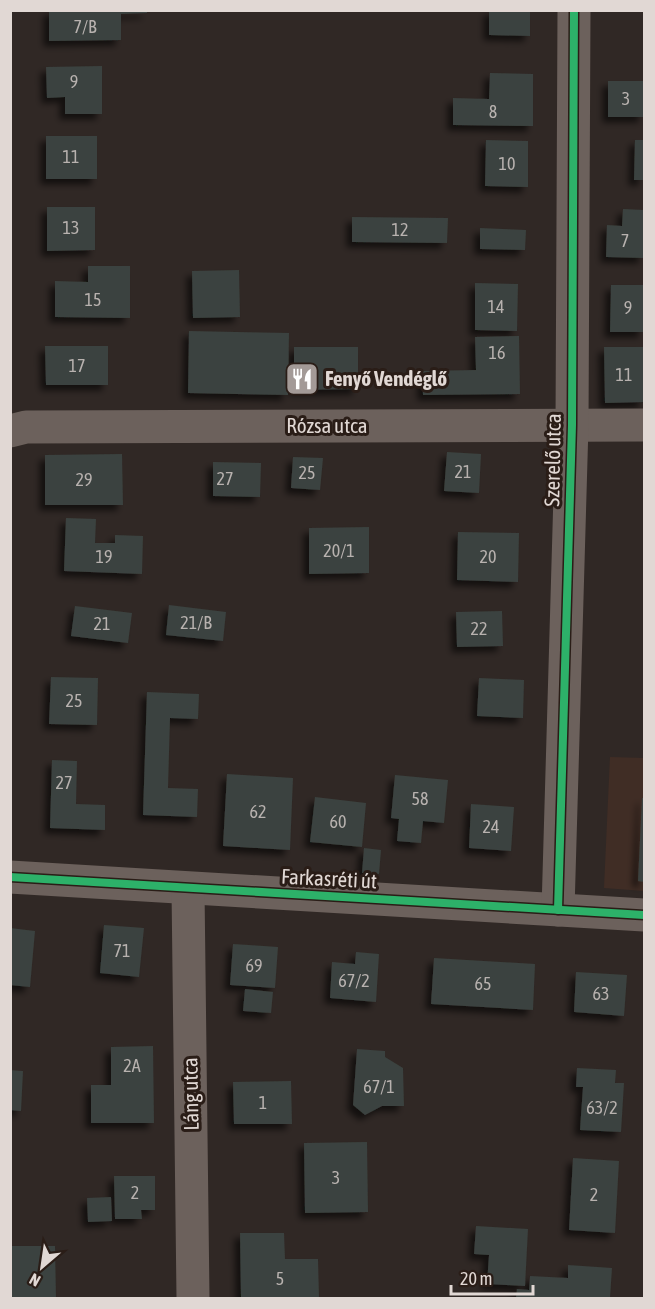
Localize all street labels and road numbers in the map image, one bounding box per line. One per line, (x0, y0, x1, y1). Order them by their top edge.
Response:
street label: Rózsa utca (286, 413, 368, 437)
street label: Szerelő utca (539, 413, 565, 507)
street label: Farkasréti út (280, 864, 378, 892)
street label: Láng utca (177, 1057, 203, 1131)

